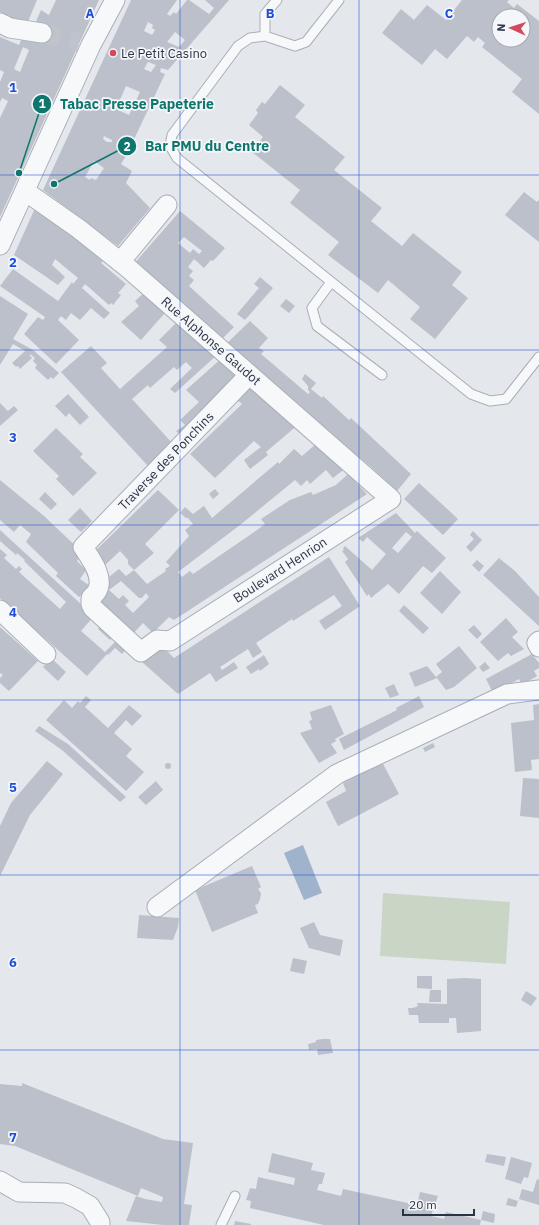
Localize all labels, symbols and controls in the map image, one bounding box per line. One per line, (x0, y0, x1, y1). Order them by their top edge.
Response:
text: A (86, 5, 95, 22)
text: B (266, 5, 275, 22)
text: C (445, 5, 454, 22)
north arrow (491, 8, 531, 48)
text: N (494, 23, 508, 32)
place label: Le Petit Casino (121, 45, 207, 62)
marker: Le Petit Casino (108, 48, 118, 58)
text: 1 (9, 79, 17, 96)
callout: Tabac Presse Papeterie (32, 91, 222, 117)
text: Tabac Presse Papeterie (60, 95, 214, 113)
text: 1 (38, 96, 46, 111)
callout: Bar PMU du Centre (117, 133, 277, 159)
text: Bar PMU du Centre (145, 137, 269, 155)
text: 2 (123, 139, 131, 154)
text: 2 (9, 254, 17, 271)
street label: Rue Alphonse Gaudot (158, 293, 264, 389)
street label: Traverse des Ponchins (115, 408, 217, 514)
text: 3 (9, 429, 17, 446)
street label: Boulevard Henrion (230, 533, 330, 607)
text: 4 (9, 604, 17, 621)
text: 5 (9, 779, 17, 796)
text: 6 (9, 954, 17, 971)
text: 7 (9, 1129, 17, 1146)
scale bar (403, 1191, 474, 1217)
text: 20 m (409, 1197, 437, 1212)

